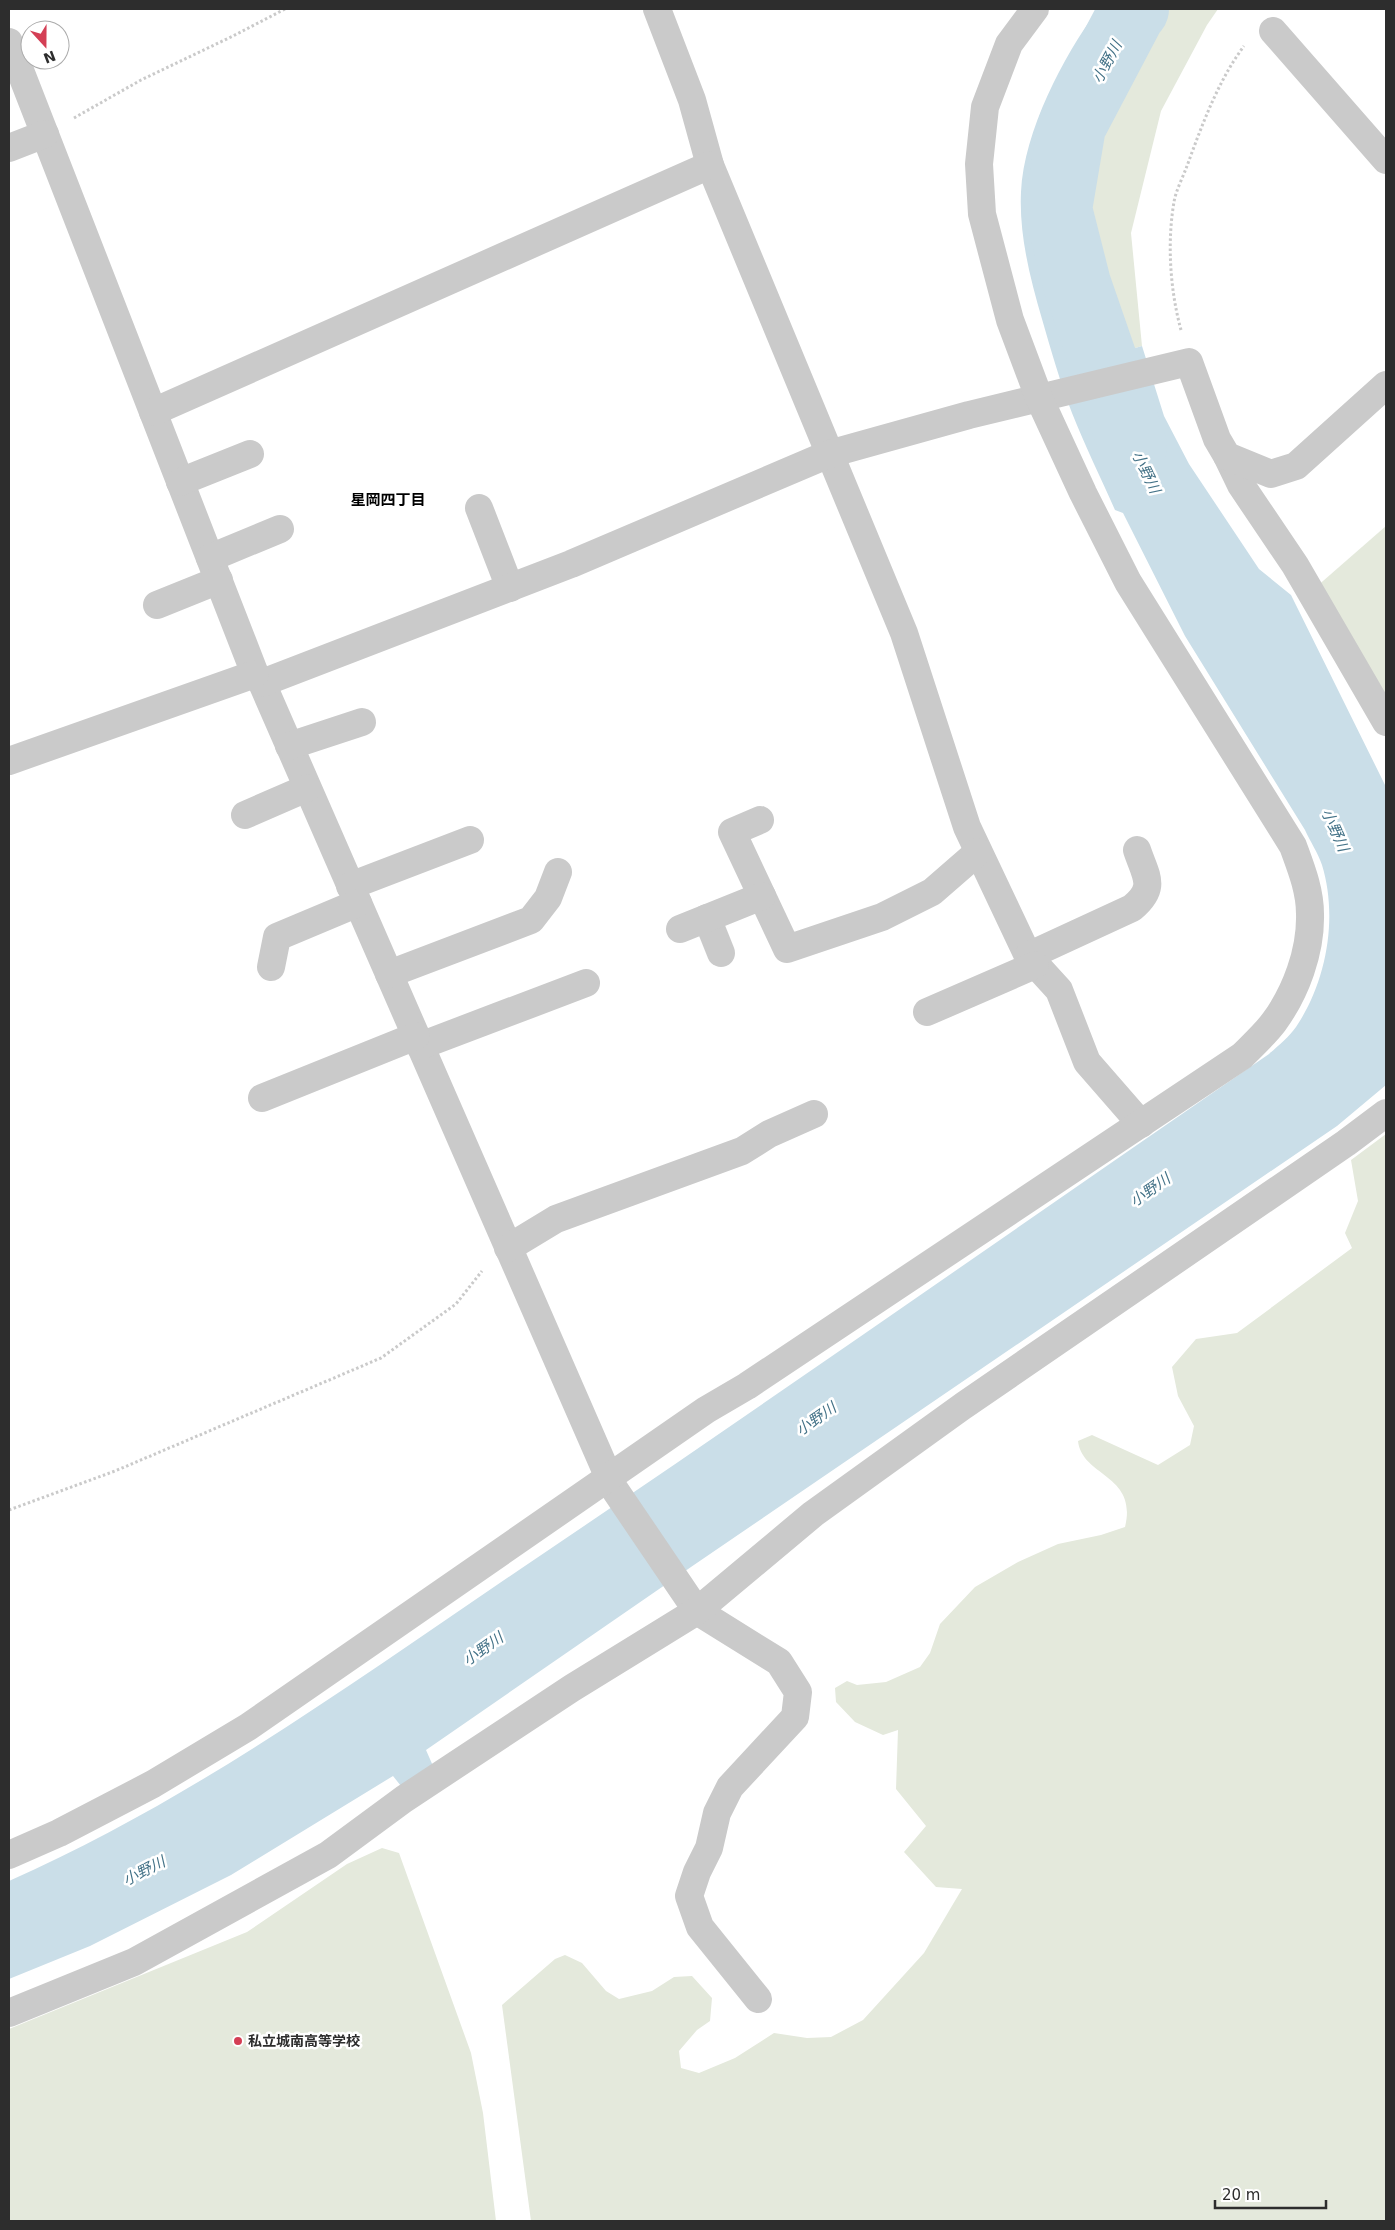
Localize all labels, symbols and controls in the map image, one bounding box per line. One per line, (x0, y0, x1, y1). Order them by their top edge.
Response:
north arrow (20, 20, 70, 70)
water label: 小野川 (1088, 36, 1126, 86)
text: N (41, 48, 58, 67)
water label: 小野川 (1128, 448, 1165, 498)
district label: 星岡四丁目 (350, 491, 426, 509)
water label: 小野川 (1318, 806, 1353, 856)
water label: 小野川 (1126, 1169, 1175, 1210)
water label: 小野川 (792, 1398, 841, 1439)
water label: 小野川 (459, 1628, 508, 1669)
water label: 小野川 (120, 1852, 170, 1889)
place label: 私立城南高等学校 (248, 2033, 360, 2049)
marker: 私立城南高等学校 (232, 2035, 244, 2047)
scale bar (1215, 2178, 1326, 2210)
text: 20 m (1222, 2186, 1260, 2204)

